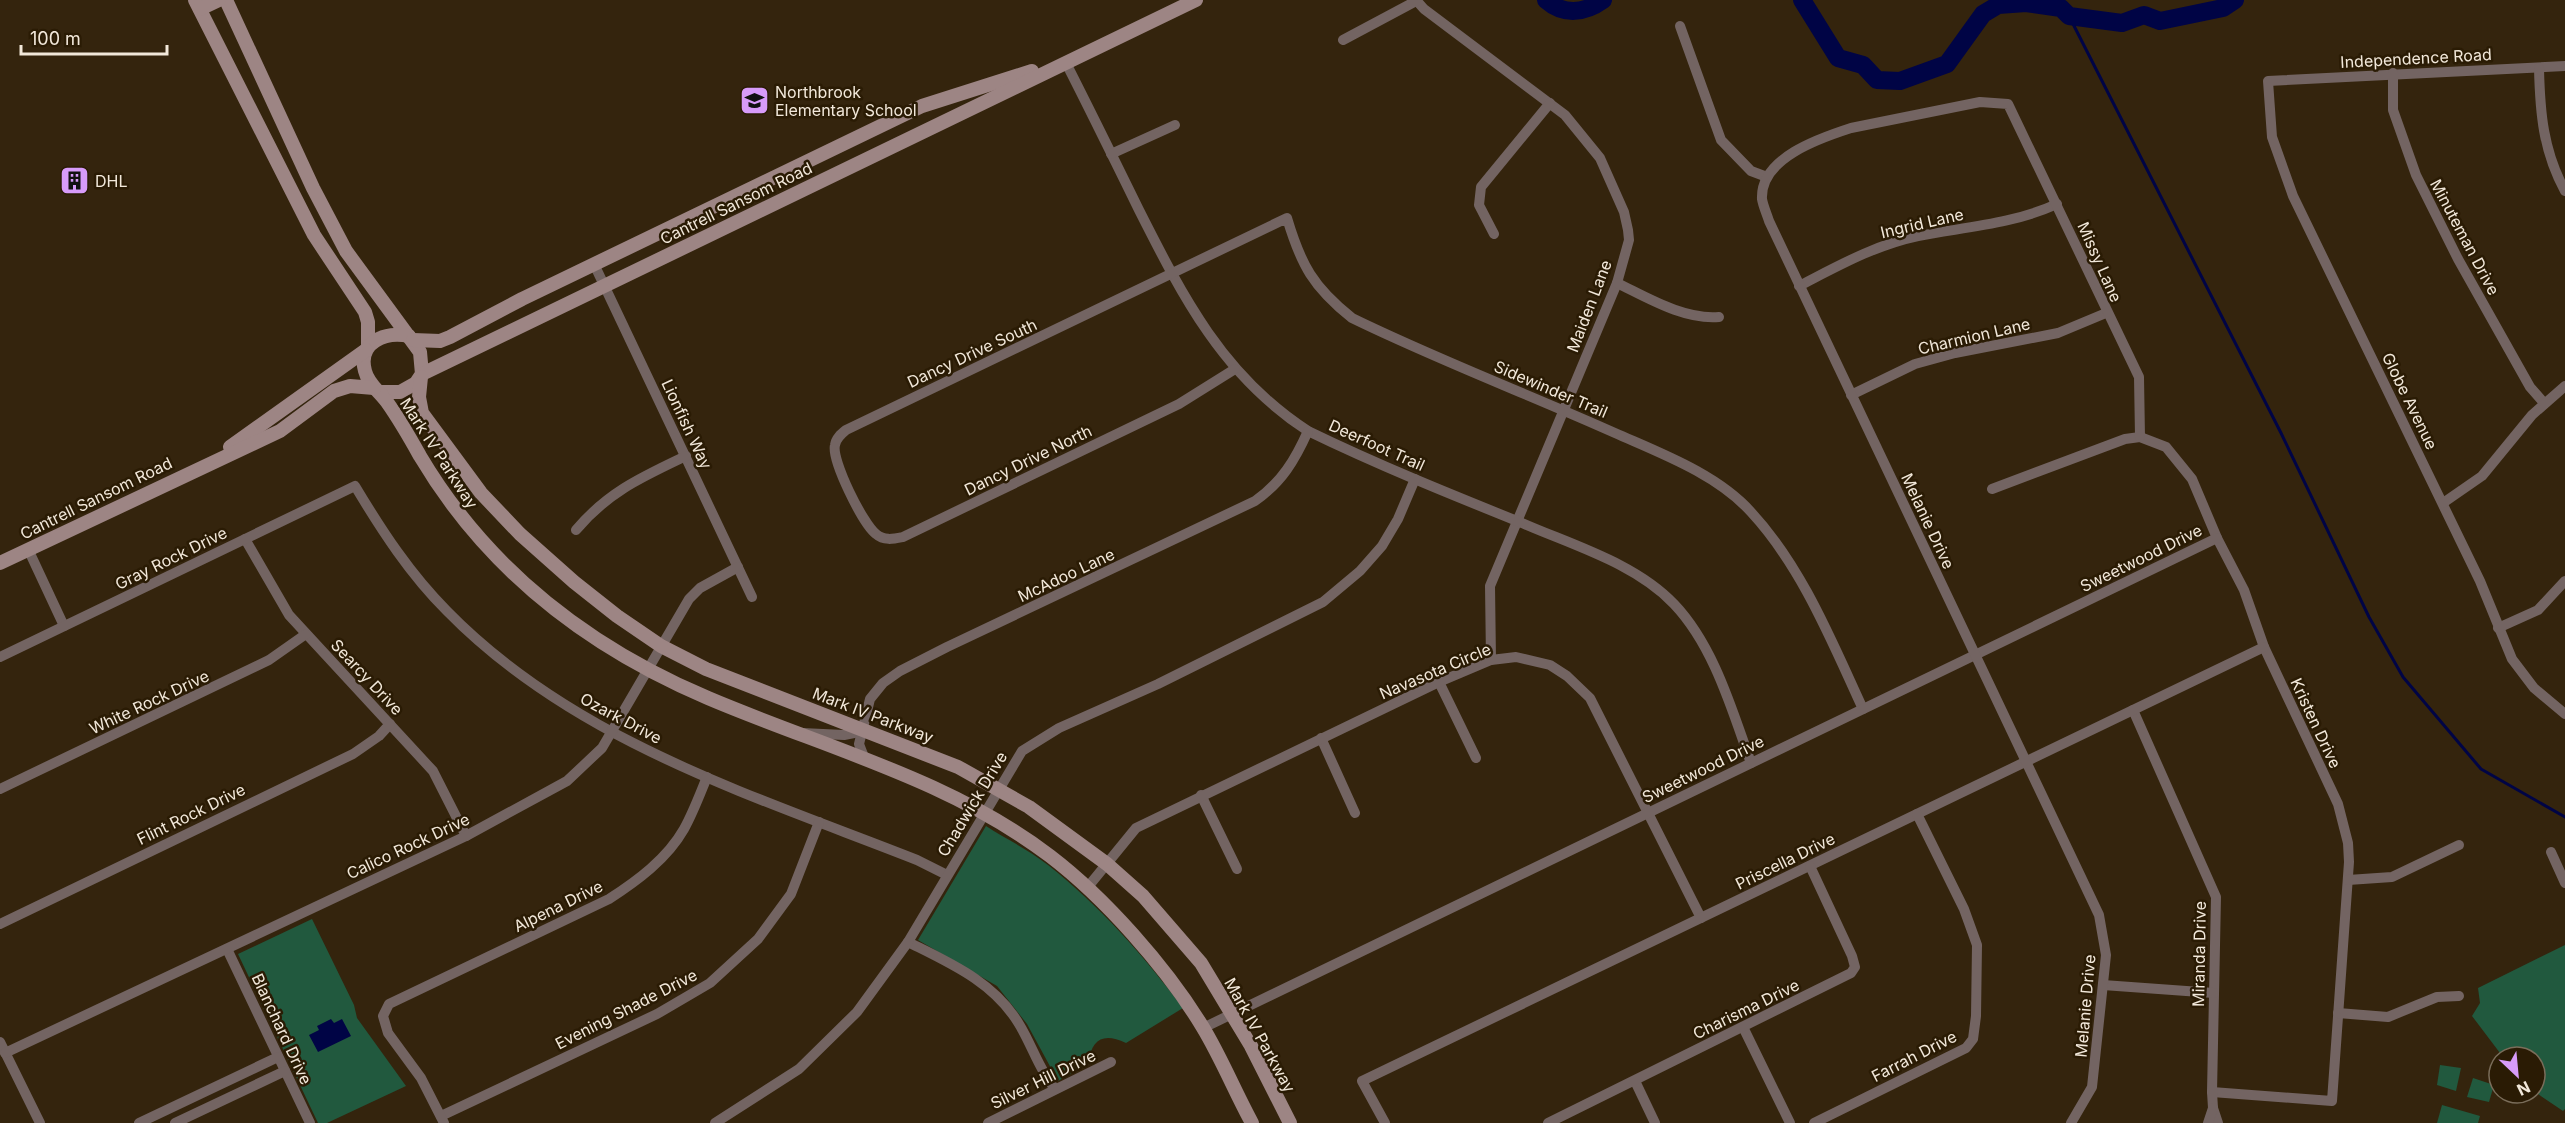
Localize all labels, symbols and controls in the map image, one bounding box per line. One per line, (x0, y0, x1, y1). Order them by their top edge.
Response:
scale bar (21, 18, 166, 56)
text: 100 m (30, 28, 81, 49)
street label: Independence Road (2340, 44, 2492, 72)
place label: Northbrook Elementary School (775, 82, 917, 120)
school or university icon: Northbrook Elementary School (738, 85, 770, 117)
street label: Cantrell Sansom Road (657, 158, 815, 248)
building icon: DHL (58, 165, 90, 197)
place label: DHL (95, 171, 127, 191)
street label: Minuteman Drive (2426, 176, 2504, 298)
street label: Ingrid Lane (1878, 204, 1966, 242)
street label: Missy Lane (2073, 219, 2127, 305)
street label: Maiden Lane (1562, 257, 1616, 355)
street label: Charmion Lane (1916, 313, 2032, 359)
street label: Dancy Drive South (904, 314, 1040, 392)
street label: Globe Avenue (2378, 349, 2442, 453)
street label: Sidewinder Trail (1491, 356, 1611, 422)
street label: Lionfish Way (657, 376, 717, 472)
street label: Mark IV Parkway (396, 394, 482, 512)
street label: Deerfoot Trail (1326, 415, 1428, 475)
street label: Dancy Drive North (961, 421, 1095, 499)
street label: Cantrell Sansom Road (17, 453, 175, 543)
street label: Melanie Drive (1897, 470, 1959, 572)
street label: Sweetwood Drive (2077, 520, 2205, 596)
street label: Gray Rock Drive (112, 522, 230, 594)
street label: McAdoo Lane (1014, 544, 1118, 606)
street label: Searcy Drive (327, 635, 407, 719)
street label: Navasota Circle (1376, 639, 1494, 703)
street label: White Rock Drive (86, 666, 212, 738)
street label: Kristen Drive (2286, 675, 2346, 771)
street label: Mark IV Parkway (810, 683, 936, 747)
street label: Ozark Drive (577, 688, 665, 748)
street label: Sweetwood Drive (1639, 731, 1767, 807)
street label: Chadwick Drive (933, 748, 1011, 860)
street label: Flint Rock Drive (134, 779, 248, 849)
street label: Calico Rock Drive (343, 809, 473, 883)
street label: Priscella Drive (1732, 828, 1838, 894)
street label: Alpena Drive (510, 876, 606, 936)
street label: Miranda Drive (2188, 901, 2210, 1007)
street label: Melanie Drive (2071, 954, 2099, 1058)
street label: Evening Shade Drive (552, 965, 700, 1053)
street label: Blanchard Drive (248, 970, 316, 1088)
street label: Mark IV Parkway (1220, 974, 1300, 1096)
street label: Charisma Drive (1690, 975, 1802, 1043)
street label: Farrah Drive (1868, 1026, 1960, 1086)
street label: Silver Hill Drive (987, 1045, 1099, 1113)
north arrow (2487, 1045, 2547, 1105)
text: N (2514, 1077, 2533, 1100)

